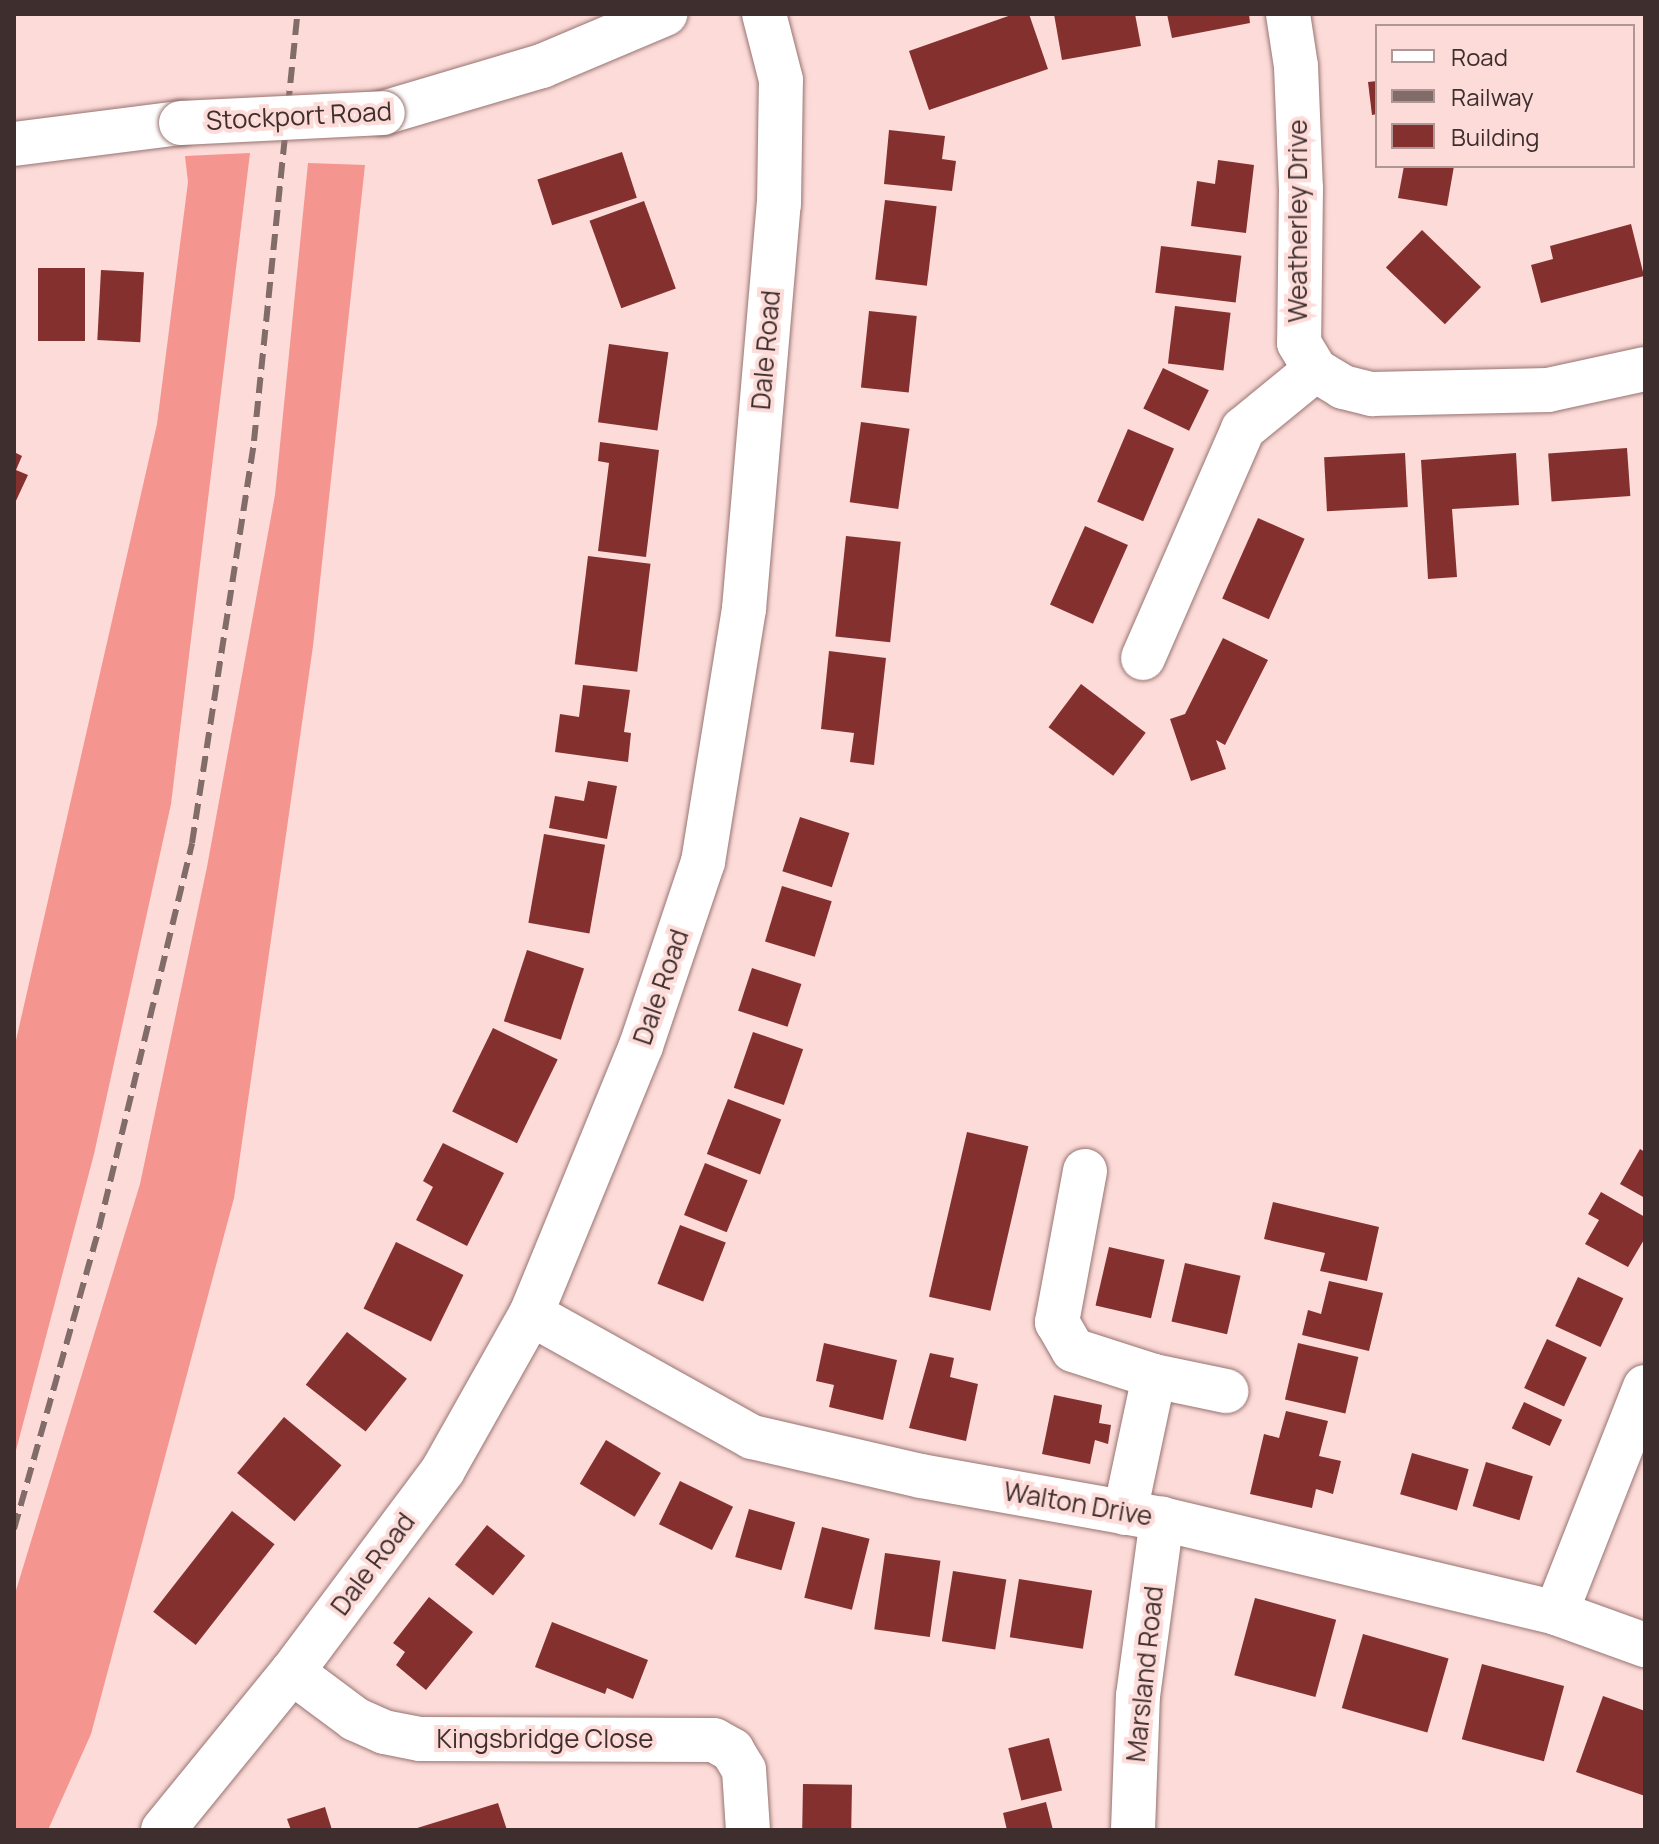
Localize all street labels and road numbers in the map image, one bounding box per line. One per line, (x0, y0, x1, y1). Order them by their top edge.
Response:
street label: Stockport Road (205, 96, 393, 136)
street label: Weatherley Drive (1282, 119, 1314, 323)
street label: Dale Road (745, 289, 787, 411)
street label: Dale Road (627, 925, 695, 1049)
street label: Walton Drive (1001, 1476, 1155, 1532)
street label: Dale Road (324, 1507, 422, 1621)
street label: Marsland Road (1120, 1584, 1170, 1764)
street label: Kingsbridge Close (437, 1723, 653, 1755)

